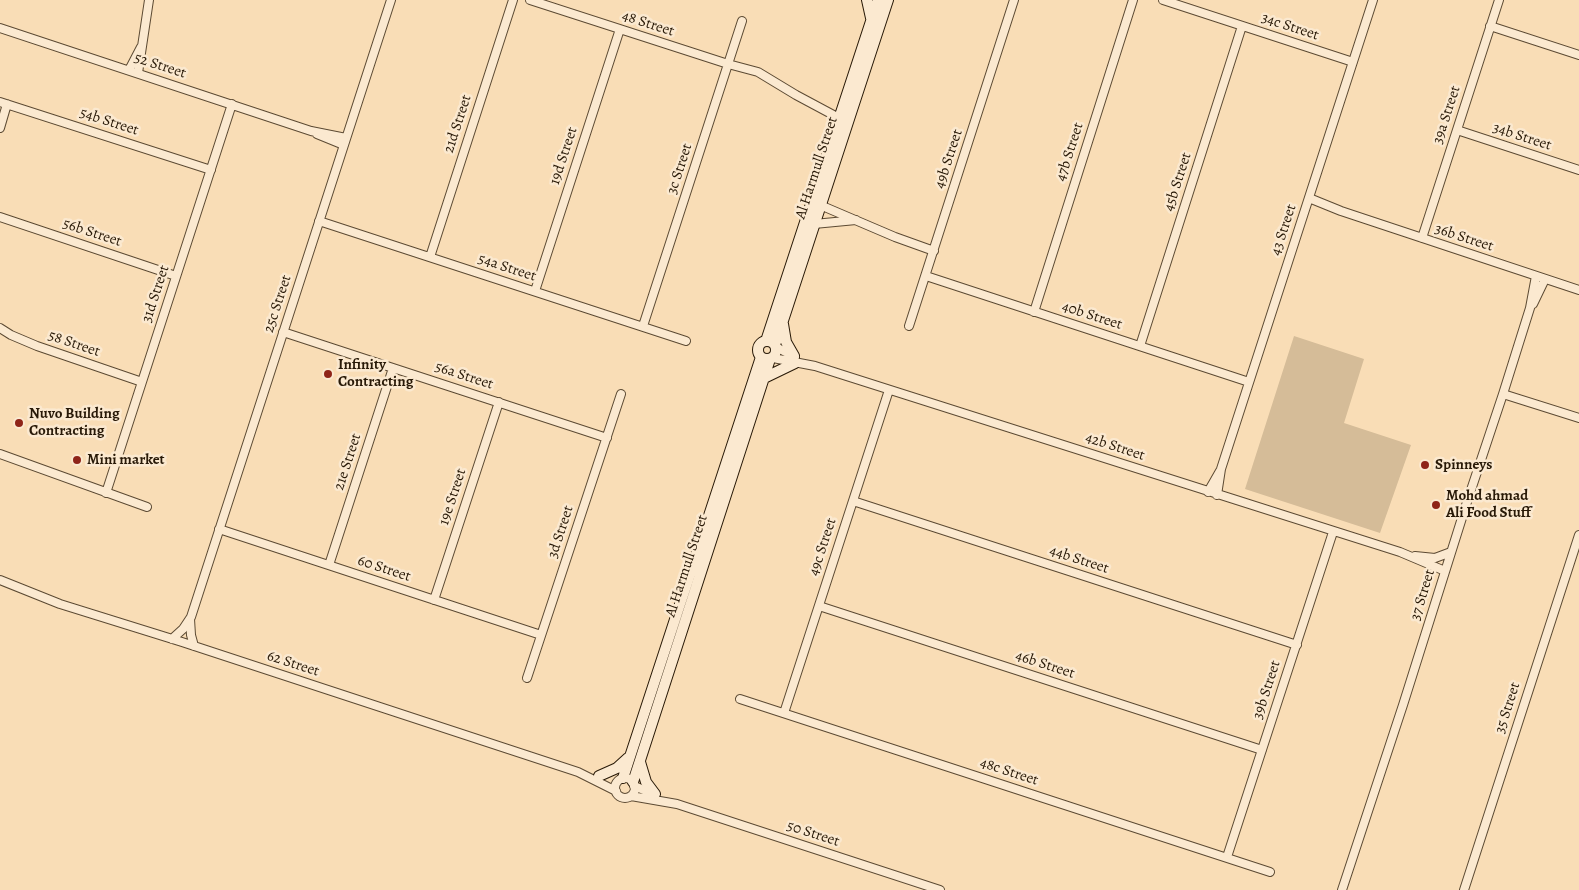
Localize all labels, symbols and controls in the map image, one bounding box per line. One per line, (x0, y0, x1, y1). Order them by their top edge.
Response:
street label: 48 Street (620, 7, 676, 41)
street label: 34c Street (1259, 9, 1321, 45)
street label: 52 Street (132, 49, 188, 83)
street label: 39a Street (1429, 84, 1465, 146)
street label: 21d Street (440, 93, 476, 155)
street label: 54b Street (77, 104, 141, 140)
street label: Al Harmull Street (792, 115, 842, 221)
street label: 34b Street (1490, 119, 1554, 155)
street label: 47b Street (1052, 120, 1088, 184)
street label: 19d Street (546, 125, 582, 187)
street label: 49b Street (931, 127, 967, 191)
street label: 3c Street (663, 141, 697, 197)
street label: 45b Street (1160, 150, 1196, 214)
street label: 43 Street (1267, 202, 1301, 258)
street label: 56b Street (60, 215, 124, 251)
street label: 36b Street (1432, 220, 1496, 256)
street label: 54a Street (476, 250, 538, 286)
street label: 31d Street (138, 263, 174, 325)
street label: 25c Street (260, 273, 296, 335)
street label: 40b Street (1060, 298, 1124, 334)
street label: 58 Street (46, 327, 102, 361)
place label: Infinity Contracting (338, 356, 413, 391)
street label: 56a Street (433, 358, 495, 394)
marker: Infinity Contracting (322, 368, 334, 380)
place label: Nuvo Building Contracting (29, 405, 120, 440)
marker: Nuvo Building Contracting (13, 417, 25, 429)
street label: 42b Street (1083, 429, 1147, 465)
street label: 21e Street (330, 431, 366, 493)
place label: Mini market (87, 451, 165, 469)
marker: Mini market (71, 454, 83, 466)
place label: Spinneys (1435, 456, 1492, 474)
marker: Spinneys (1419, 459, 1431, 471)
street label: 19e Street (435, 466, 471, 528)
place label: Mohd ahmad Ali Food Stuff (1446, 487, 1531, 522)
marker: Mohd ahmad Ali Food Stuff (1430, 499, 1442, 511)
street label: 3d Street (544, 503, 578, 561)
street label: Al Harmull Street (662, 513, 712, 619)
street label: 49c Street (805, 516, 841, 578)
street label: 44b Street (1047, 542, 1111, 578)
street label: 60 Street (355, 552, 413, 586)
street label: 37 Street (1407, 567, 1439, 623)
street label: 62 Street (265, 647, 321, 681)
street label: 46b Street (1013, 647, 1077, 683)
street label: 39b Street (1249, 658, 1285, 722)
street label: 35 Street (1491, 680, 1525, 736)
street label: 48c Street (978, 754, 1040, 790)
street label: 50 Street (784, 817, 842, 851)

